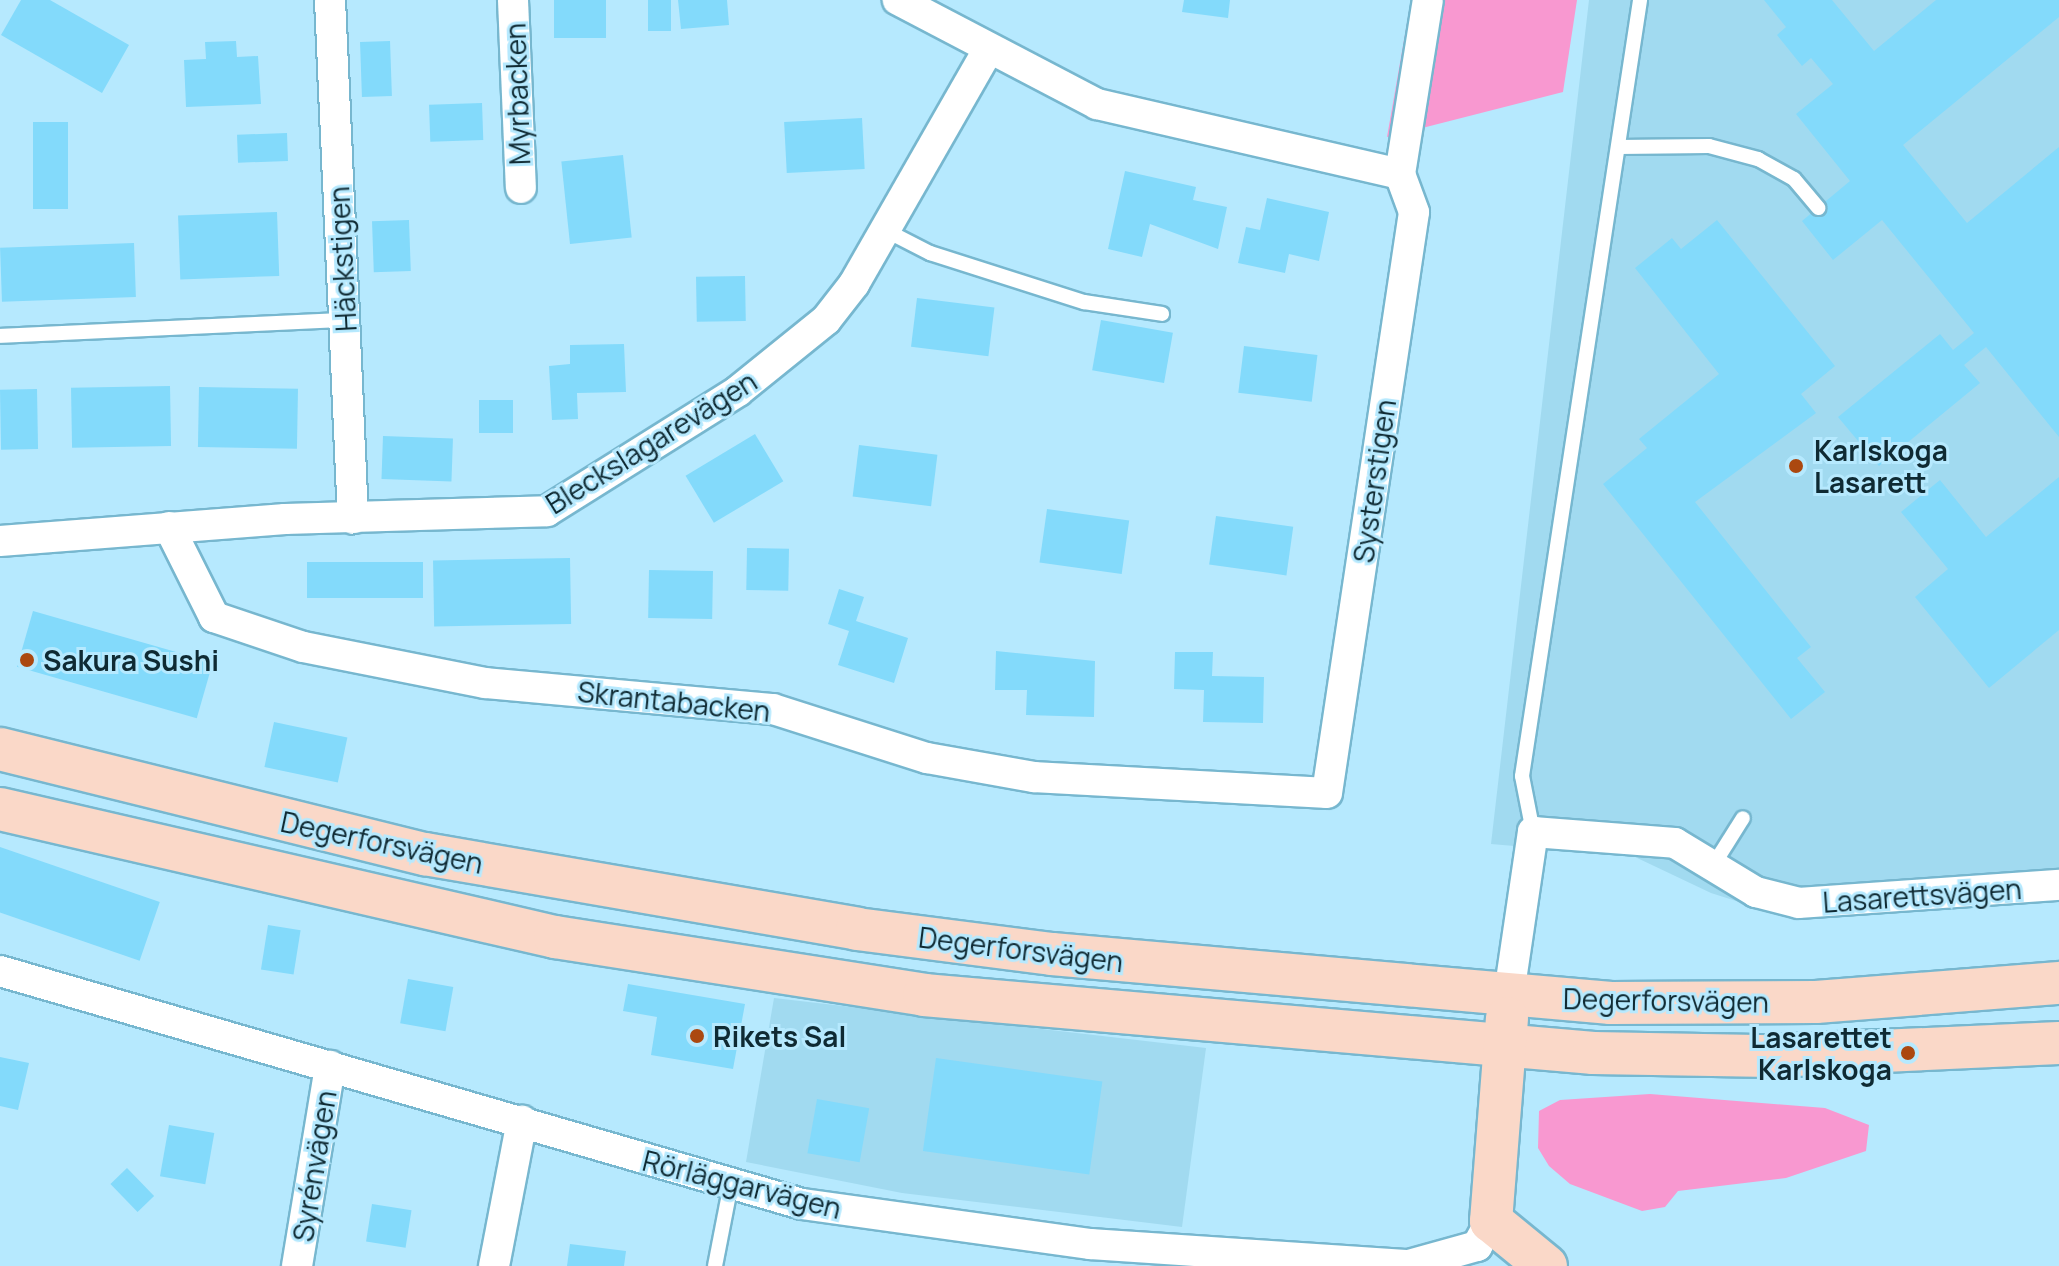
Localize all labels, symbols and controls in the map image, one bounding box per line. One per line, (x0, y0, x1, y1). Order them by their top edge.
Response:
street label: Myrbacken (498, 22, 536, 166)
street label: Häckstigen (321, 186, 363, 332)
street label: Bleckslagarevägen (540, 364, 762, 520)
street label: Systerstigen (1346, 397, 1402, 565)
place label: Karlskoga Lasarett (1814, 433, 1948, 499)
marker: Karlskoga Lasarett (1785, 455, 1807, 477)
place label: Sakura Sushi (43, 643, 219, 677)
marker: Sakura Sushi (18, 651, 36, 669)
street label: Skrantabacken (576, 674, 772, 728)
street label: Degerforsvägen (278, 804, 486, 880)
street label: Lasarettsvägen (1821, 871, 2023, 919)
street label: Degerforsvägen (917, 920, 1125, 978)
street label: Degerforsvägen (1563, 981, 1769, 1019)
place label: Rikets Sal (713, 1019, 846, 1053)
place label: Lasarettet Karlskoga (1750, 1020, 1892, 1086)
marker: Rikets Sal (688, 1027, 706, 1045)
marker: Lasarettet Karlskoga (1899, 1044, 1917, 1062)
street label: Syrénvägen (285, 1088, 343, 1244)
street label: Rörläggarvägen (639, 1143, 845, 1225)

